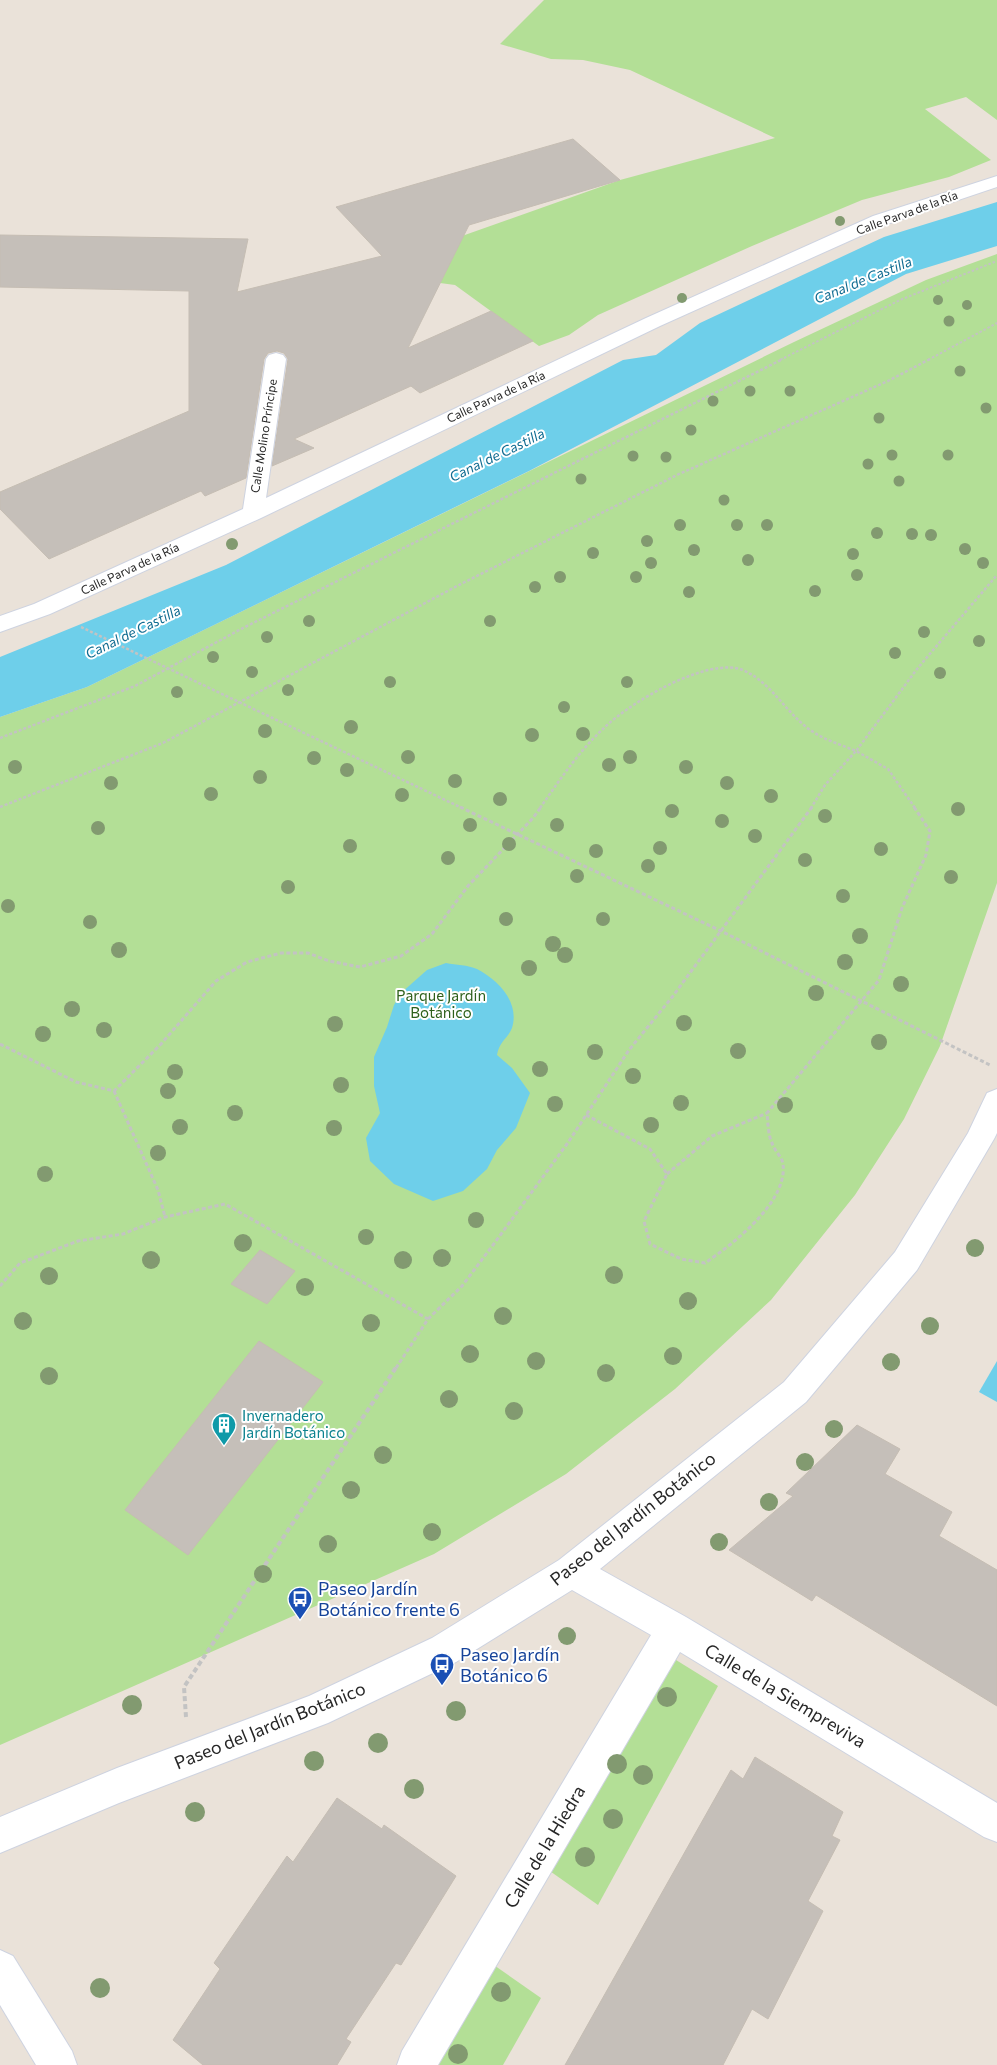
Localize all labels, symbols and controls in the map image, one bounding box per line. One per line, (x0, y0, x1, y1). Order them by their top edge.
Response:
street label: Calle Parva de la Ría (854, 187, 959, 237)
water label: Canal de Castilla (812, 252, 914, 307)
street label: Calle Parva de la Ría (444, 367, 547, 425)
street label: Calle Molino Príncipe (247, 378, 279, 494)
water label: Canal de Castilla (446, 424, 547, 485)
street label: Calle Parva de la Ría (78, 539, 181, 597)
water label: Canal de Castilla (82, 601, 183, 662)
park label: Parque Jardín Botánico (396, 986, 486, 1021)
place label: Invernadero Jardín Botánico (242, 1406, 345, 1441)
building icon: Invernadero Jardín Botánico (211, 1412, 237, 1446)
street label: Paseo del Jardín Botánico (545, 1447, 720, 1590)
place label: Paseo Jardín Botánico frente 6 (318, 1577, 460, 1620)
bus stop icon: Paseo Jardín Botánico frente 6 (287, 1586, 313, 1620)
street label: Calle de la Siempreviva (701, 1638, 870, 1752)
place label: Paseo Jardín Botánico 6 (460, 1643, 559, 1686)
bus stop icon: Paseo Jardín Botánico 6 (429, 1652, 455, 1686)
street label: Paseo del Jardín Botánico (171, 1677, 368, 1774)
street label: Calle de la Hiedra (499, 1781, 589, 1912)

